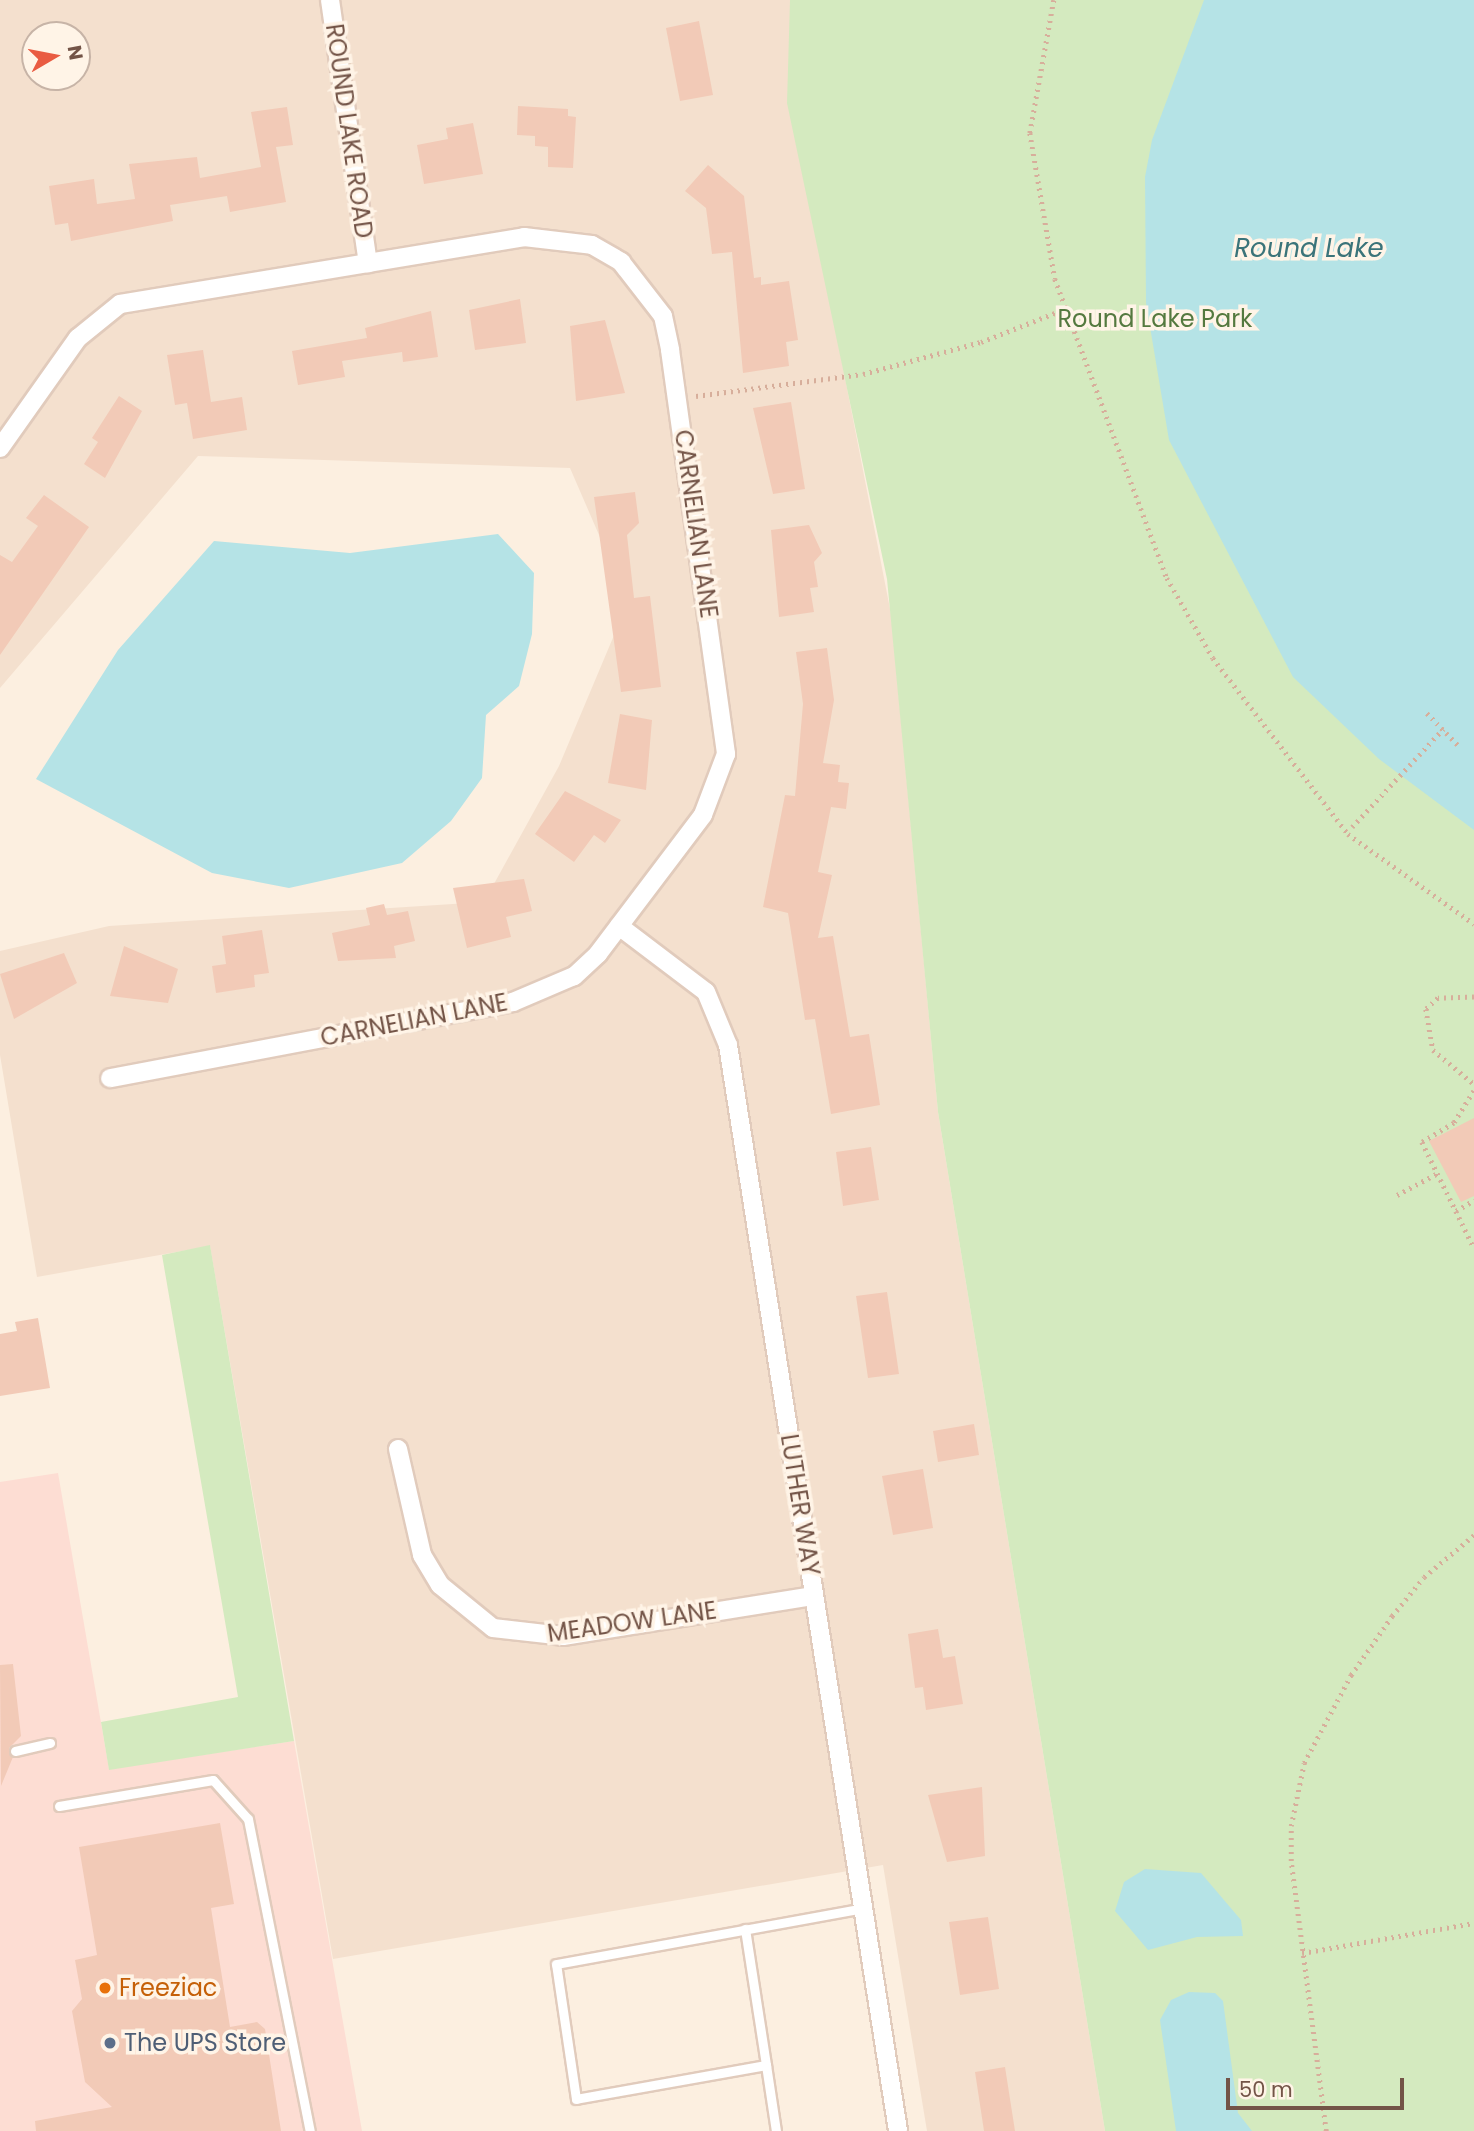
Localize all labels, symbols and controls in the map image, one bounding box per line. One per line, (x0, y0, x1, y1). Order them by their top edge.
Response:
north arrow (21, 21, 91, 91)
street label: ROUND LAKE ROAD (320, 22, 378, 240)
text: N (61, 43, 90, 62)
water label: Round Lake (1234, 233, 1384, 265)
park label: Round Lake Park (1058, 305, 1252, 333)
street label: CARNELIAN LANE (669, 428, 723, 620)
street label: CARNELIAN LANE (318, 988, 510, 1052)
street label: LUTHER WAY (775, 1432, 825, 1578)
street label: MEADOW LANE (546, 1596, 718, 1648)
place label: Freeziac (119, 1974, 217, 2002)
marker: Freeziac (97, 1980, 113, 1996)
place label: The UPS Store (124, 2029, 286, 2057)
marker: The UPS Store (102, 2035, 118, 2051)
scale bar (1229, 2064, 1408, 2108)
text: 50 m (1239, 2075, 1293, 2104)

